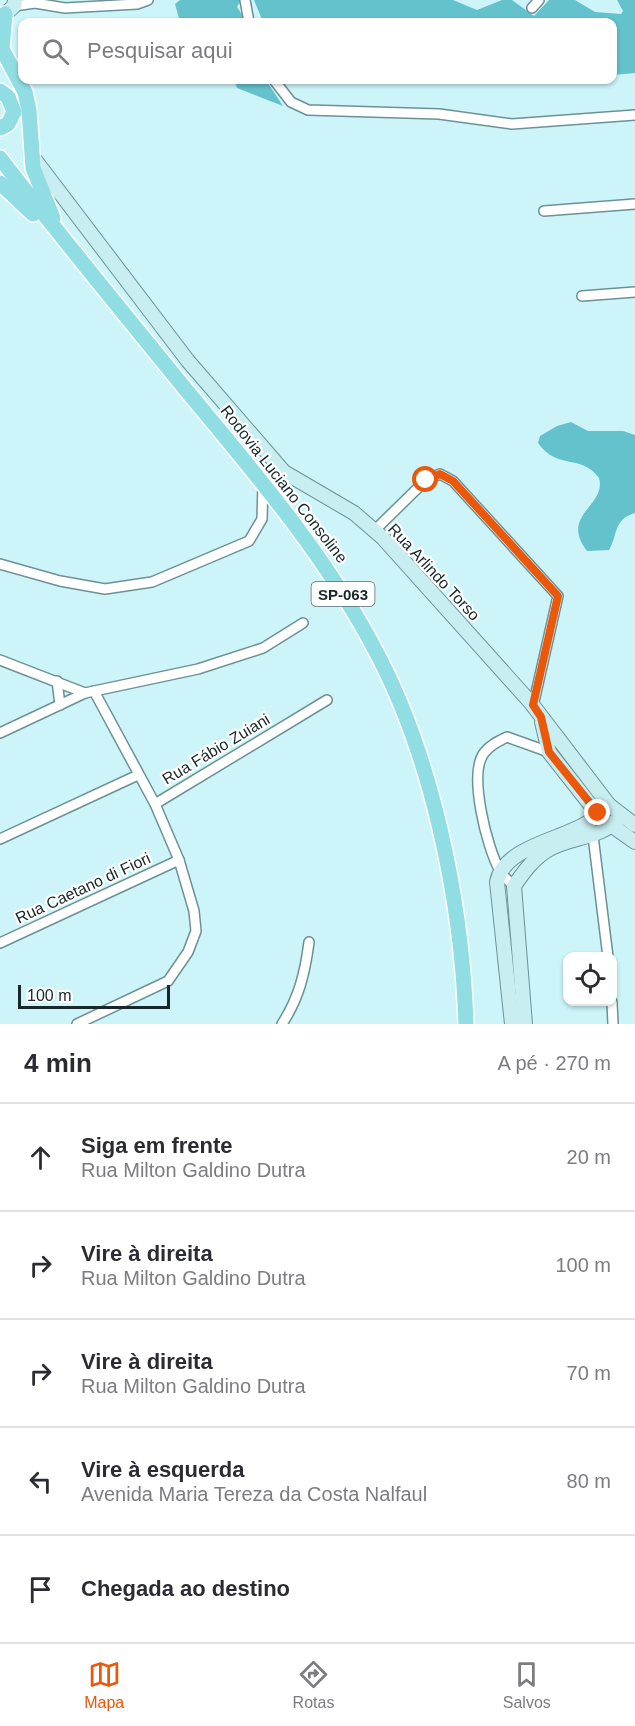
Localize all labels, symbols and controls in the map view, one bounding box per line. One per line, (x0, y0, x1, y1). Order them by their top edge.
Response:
search box (18, 18, 617, 84)
icon: search (39, 35, 72, 68)
text: Pesquisar aqui (87, 38, 233, 63)
street label: Rodovia Luciano Consoline (217, 402, 351, 566)
route start (412, 466, 438, 492)
street label: Rua Arlindo Torso (385, 520, 483, 624)
road number: SP-063 (312, 582, 374, 606)
street label: Rua Fábio Zuiani (159, 710, 273, 788)
route end (584, 799, 610, 825)
street label: Rua Caetano di Fiori (13, 849, 153, 927)
map controls (563, 952, 617, 1006)
button: locate (563, 952, 617, 1006)
scale bar (18, 982, 170, 1010)
text: 100 m (27, 987, 71, 1004)
text: 4 min (24, 1048, 92, 1078)
text: A pé · 270 m (498, 1052, 611, 1074)
text: Siga em frente (81, 1133, 233, 1158)
icon: ahead (24, 1141, 57, 1174)
text: 20 m (567, 1146, 611, 1168)
text: Rua Milton Galdino Dutra (81, 1159, 306, 1181)
text: Vire à direita (81, 1241, 213, 1266)
icon: right (24, 1249, 57, 1282)
text: 100 m (555, 1254, 611, 1276)
text: Rua Milton Galdino Dutra (81, 1267, 306, 1289)
text: Vire à direita (81, 1349, 213, 1374)
icon: right (24, 1357, 57, 1390)
text: 70 m (567, 1362, 611, 1384)
text: Rua Milton Galdino Dutra (81, 1375, 306, 1397)
text: Vire à esquerda (81, 1457, 244, 1482)
icon: left (24, 1465, 57, 1498)
text: 80 m (567, 1470, 611, 1492)
text: Avenida Maria Tereza da Costa Nalfaul (81, 1483, 427, 1505)
icon: arrive (24, 1573, 57, 1606)
text: Chegada ao destino (81, 1576, 290, 1601)
tab: Mapa (84, 1658, 124, 1712)
tab: Rotas (293, 1658, 334, 1712)
tab: Salvos (503, 1658, 551, 1712)

